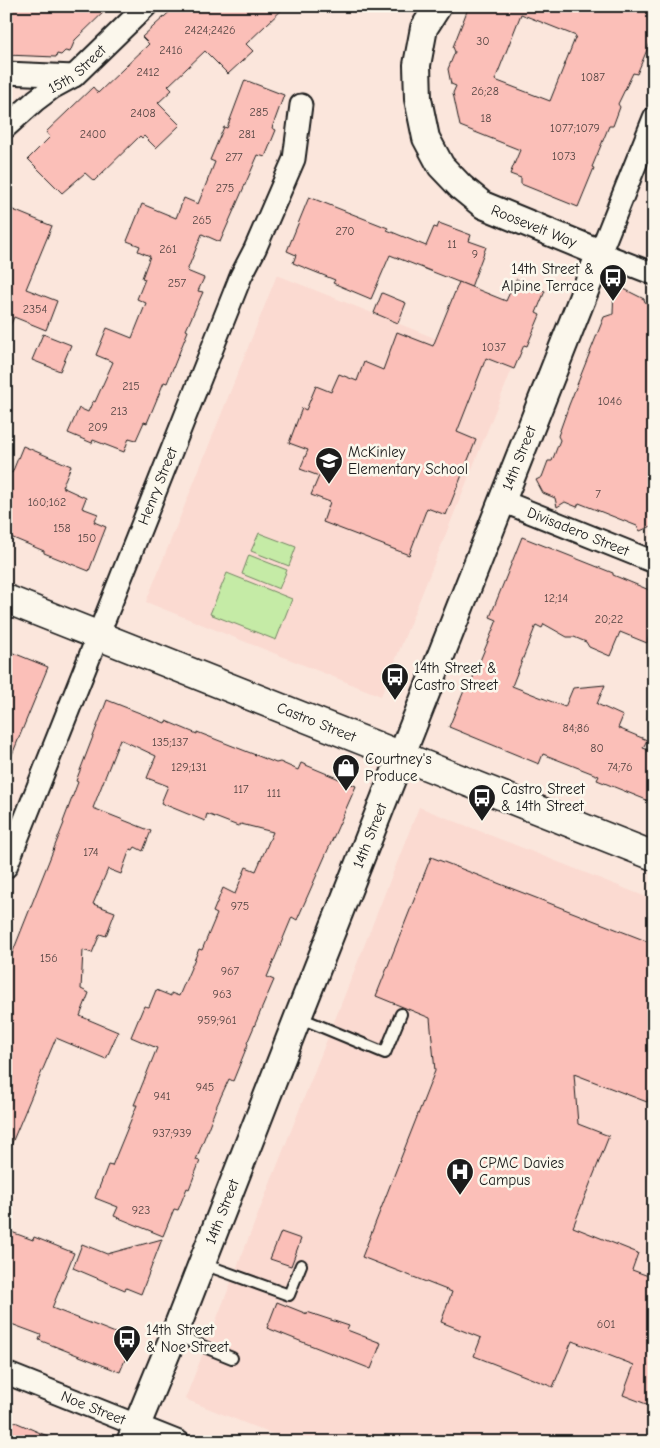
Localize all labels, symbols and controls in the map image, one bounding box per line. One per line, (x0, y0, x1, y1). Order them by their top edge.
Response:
house number: 2424;2426 (184, 23, 236, 37)
house number: 30 (476, 34, 490, 48)
street label: 15th Street (45, 40, 110, 97)
house number: 2416 (159, 43, 183, 57)
house number: 2412 (136, 65, 160, 79)
house number: 1087 (581, 70, 605, 84)
house number: 26;28 (471, 84, 499, 98)
house number: 285 (250, 105, 268, 119)
house number: 2408 (130, 106, 156, 120)
house number: 18 (481, 111, 491, 125)
house number: 1077;1079 (550, 121, 600, 135)
house number: 2400 (80, 127, 106, 141)
house number: 281 (238, 127, 256, 141)
house number: 1073 (552, 149, 576, 163)
house number: 277 (225, 150, 243, 164)
house number: 275 (216, 181, 234, 195)
street label: Roosevelt Way (489, 201, 580, 251)
house number: 265 (192, 213, 212, 227)
house number: 270 (335, 224, 355, 238)
house number: 11 (447, 237, 457, 251)
house number: 261 (159, 242, 177, 256)
house number: 9 (472, 247, 478, 261)
place label: 14th Street & Alpine Terrace (502, 260, 594, 295)
bus stop icon: 14th Street & Alpine Terrace (598, 263, 628, 302)
house number: 257 (168, 276, 187, 290)
house number: 2354 (23, 302, 48, 316)
house number: 1037 (482, 340, 506, 354)
house number: 215 (122, 379, 140, 393)
house number: 1046 (598, 394, 622, 408)
house number: 213 (110, 404, 128, 418)
house number: 209 (88, 420, 108, 434)
street label: 14th Street (498, 422, 540, 493)
place label: McKinley Elementary School (348, 443, 468, 478)
street label: Henry Street (134, 444, 181, 527)
school or university icon: McKinley Elementary School (314, 446, 344, 485)
house number: 7 (595, 487, 601, 501)
house number: 160;162 (28, 495, 66, 509)
street label: Divisadero Street (525, 503, 632, 560)
house number: 158 (53, 521, 71, 535)
house number: 150 (78, 531, 96, 545)
house number: 12;14 (544, 591, 568, 605)
house number: 20;22 (595, 612, 623, 626)
place label: 14th Street & Castro Street (414, 659, 498, 694)
bus stop icon: 14th Street & Castro Street (380, 662, 410, 701)
street label: Castro Street (274, 698, 359, 746)
house number: 84;86 (562, 721, 590, 735)
house number: 135;137 (152, 735, 188, 749)
house number: 80 (590, 741, 604, 755)
place label: Courtney's Produce (365, 750, 432, 785)
shop icon: Courtney's Produce (331, 753, 361, 792)
house number: 129;131 (171, 760, 207, 774)
house number: 74;76 (607, 760, 633, 774)
place label: Castro Street & 14th Street (501, 780, 585, 815)
house number: 117 (233, 782, 249, 796)
bus stop icon: Castro Street & 14th Street (467, 783, 497, 822)
house number: 111 (267, 786, 281, 800)
street label: 14th Street (349, 800, 391, 871)
house number: 174 (83, 845, 99, 859)
house number: 975 (231, 899, 249, 913)
house number: 156 (40, 951, 58, 965)
house number: 967 (221, 964, 240, 978)
house number: 963 (213, 987, 231, 1001)
house number: 959;961 (197, 1013, 237, 1027)
house number: 945 (196, 1080, 214, 1094)
house number: 941 (154, 1089, 171, 1103)
house number: 937;939 (152, 1126, 192, 1140)
place label: CPMC Davies Campus (479, 1154, 564, 1189)
hospital icon: CPMC Davies Campus (445, 1157, 475, 1196)
street label: 14th Street (201, 1176, 243, 1247)
house number: 923 (132, 1203, 150, 1217)
house number: 601 (597, 1317, 616, 1331)
place label: 14th Street & Noe Street (146, 1321, 229, 1356)
bus stop icon: 14th Street & Noe Street (112, 1324, 142, 1363)
street label: Noe Street (58, 1387, 129, 1429)

